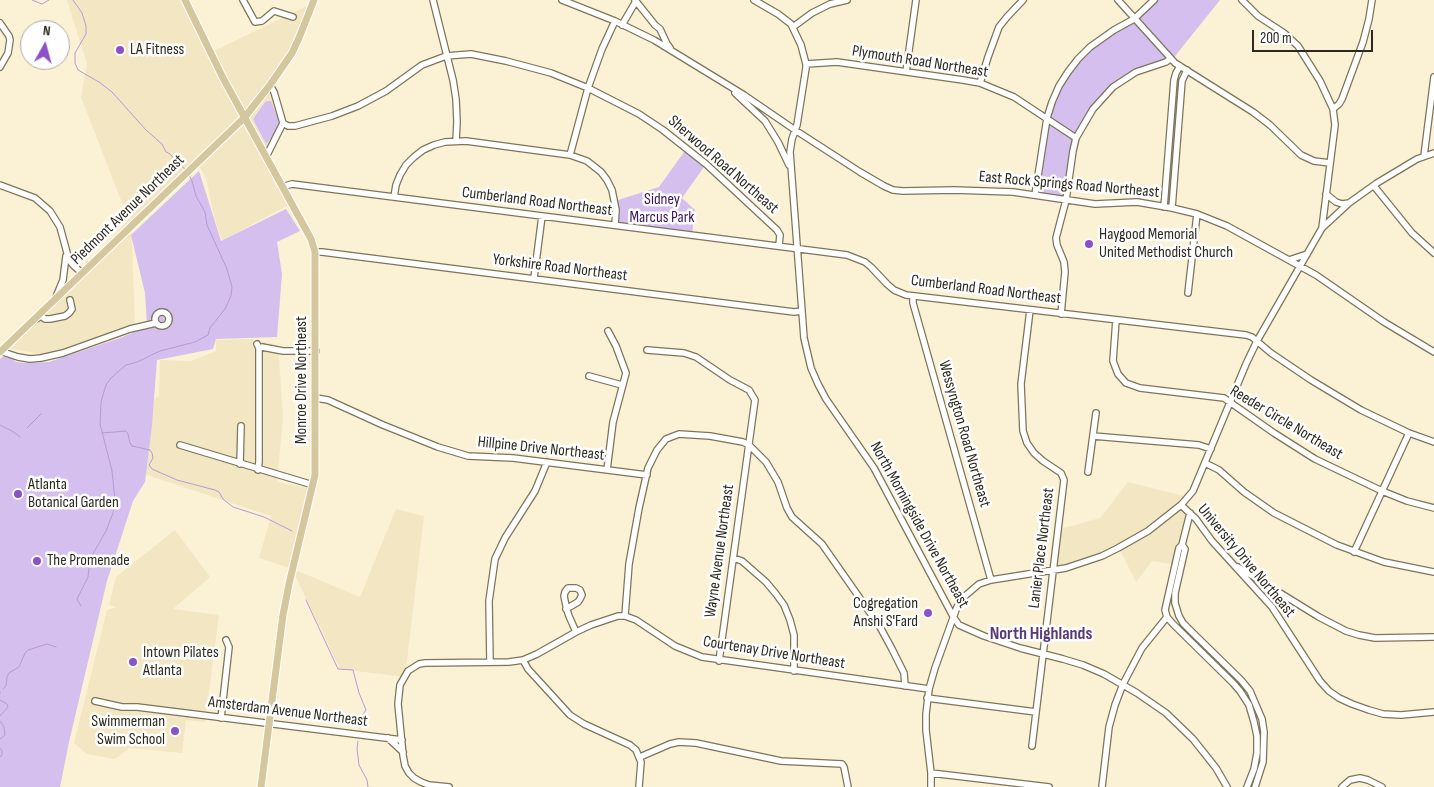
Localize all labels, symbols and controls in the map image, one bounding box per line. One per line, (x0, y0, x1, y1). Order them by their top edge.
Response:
north arrow (20, 20, 70, 70)
scale bar (1254, 20, 1375, 52)
text: N (42, 22, 52, 39)
text: 200 m (1260, 29, 1292, 48)
place label: LA Fitness (130, 40, 184, 60)
street label: Plymouth Road Northeast (851, 42, 989, 82)
marker: LA Fitness (114, 44, 126, 56)
street label: Sherwood Road Northeast (664, 112, 782, 218)
street label: Piedmont Avenue Northeast (67, 151, 189, 269)
street label: East Rock Springs Road Northeast (978, 168, 1160, 202)
street label: Cumberland Road Northeast (461, 183, 613, 221)
park label: Sidney Marcus Park (630, 190, 694, 228)
place label: Haygood Memorial United Methodist Church (1099, 225, 1233, 263)
marker: Haygood Memorial United Methodist Church (1083, 238, 1095, 250)
street label: Yorkshire Road Northeast (492, 250, 628, 286)
street label: Cumberland Road Northeast (910, 271, 1062, 309)
street label: Monroe Drive Northeast (292, 316, 312, 444)
street label: Wessyngton Road Northeast (934, 358, 994, 510)
street label: Reeder Circle Northeast (1226, 382, 1346, 464)
street label: Hillpine Drive Northeast (477, 433, 605, 465)
street label: North Morningside Drive Northeast (865, 439, 973, 611)
place label: Atlanta Botanical Garden (28, 475, 119, 513)
street label: Wayne Avenue Northeast (701, 483, 739, 619)
street label: Lanier Place Northeast (1025, 487, 1059, 609)
marker: Atlanta Botanical Garden (12, 488, 24, 500)
street label: University Drive Northeast (1193, 500, 1299, 622)
place label: The Promenade (47, 551, 130, 571)
marker: The Promenade (31, 555, 43, 567)
place label: Cogregation Anshi S'Fard (853, 594, 918, 632)
marker: Cogregation Anshi S'Fard (922, 607, 934, 619)
district label: North Highlands (990, 623, 1092, 645)
street label: Courtenay Drive Northeast (702, 632, 846, 674)
place label: Intown Pilates Atlanta (143, 643, 219, 681)
marker: Intown Pilates Atlanta (127, 656, 139, 668)
street label: Amsterdam Avenue Northeast (207, 693, 369, 731)
place label: Swimmerman Swim School (91, 712, 165, 750)
marker: Swimmerman Swim School (169, 725, 181, 737)

